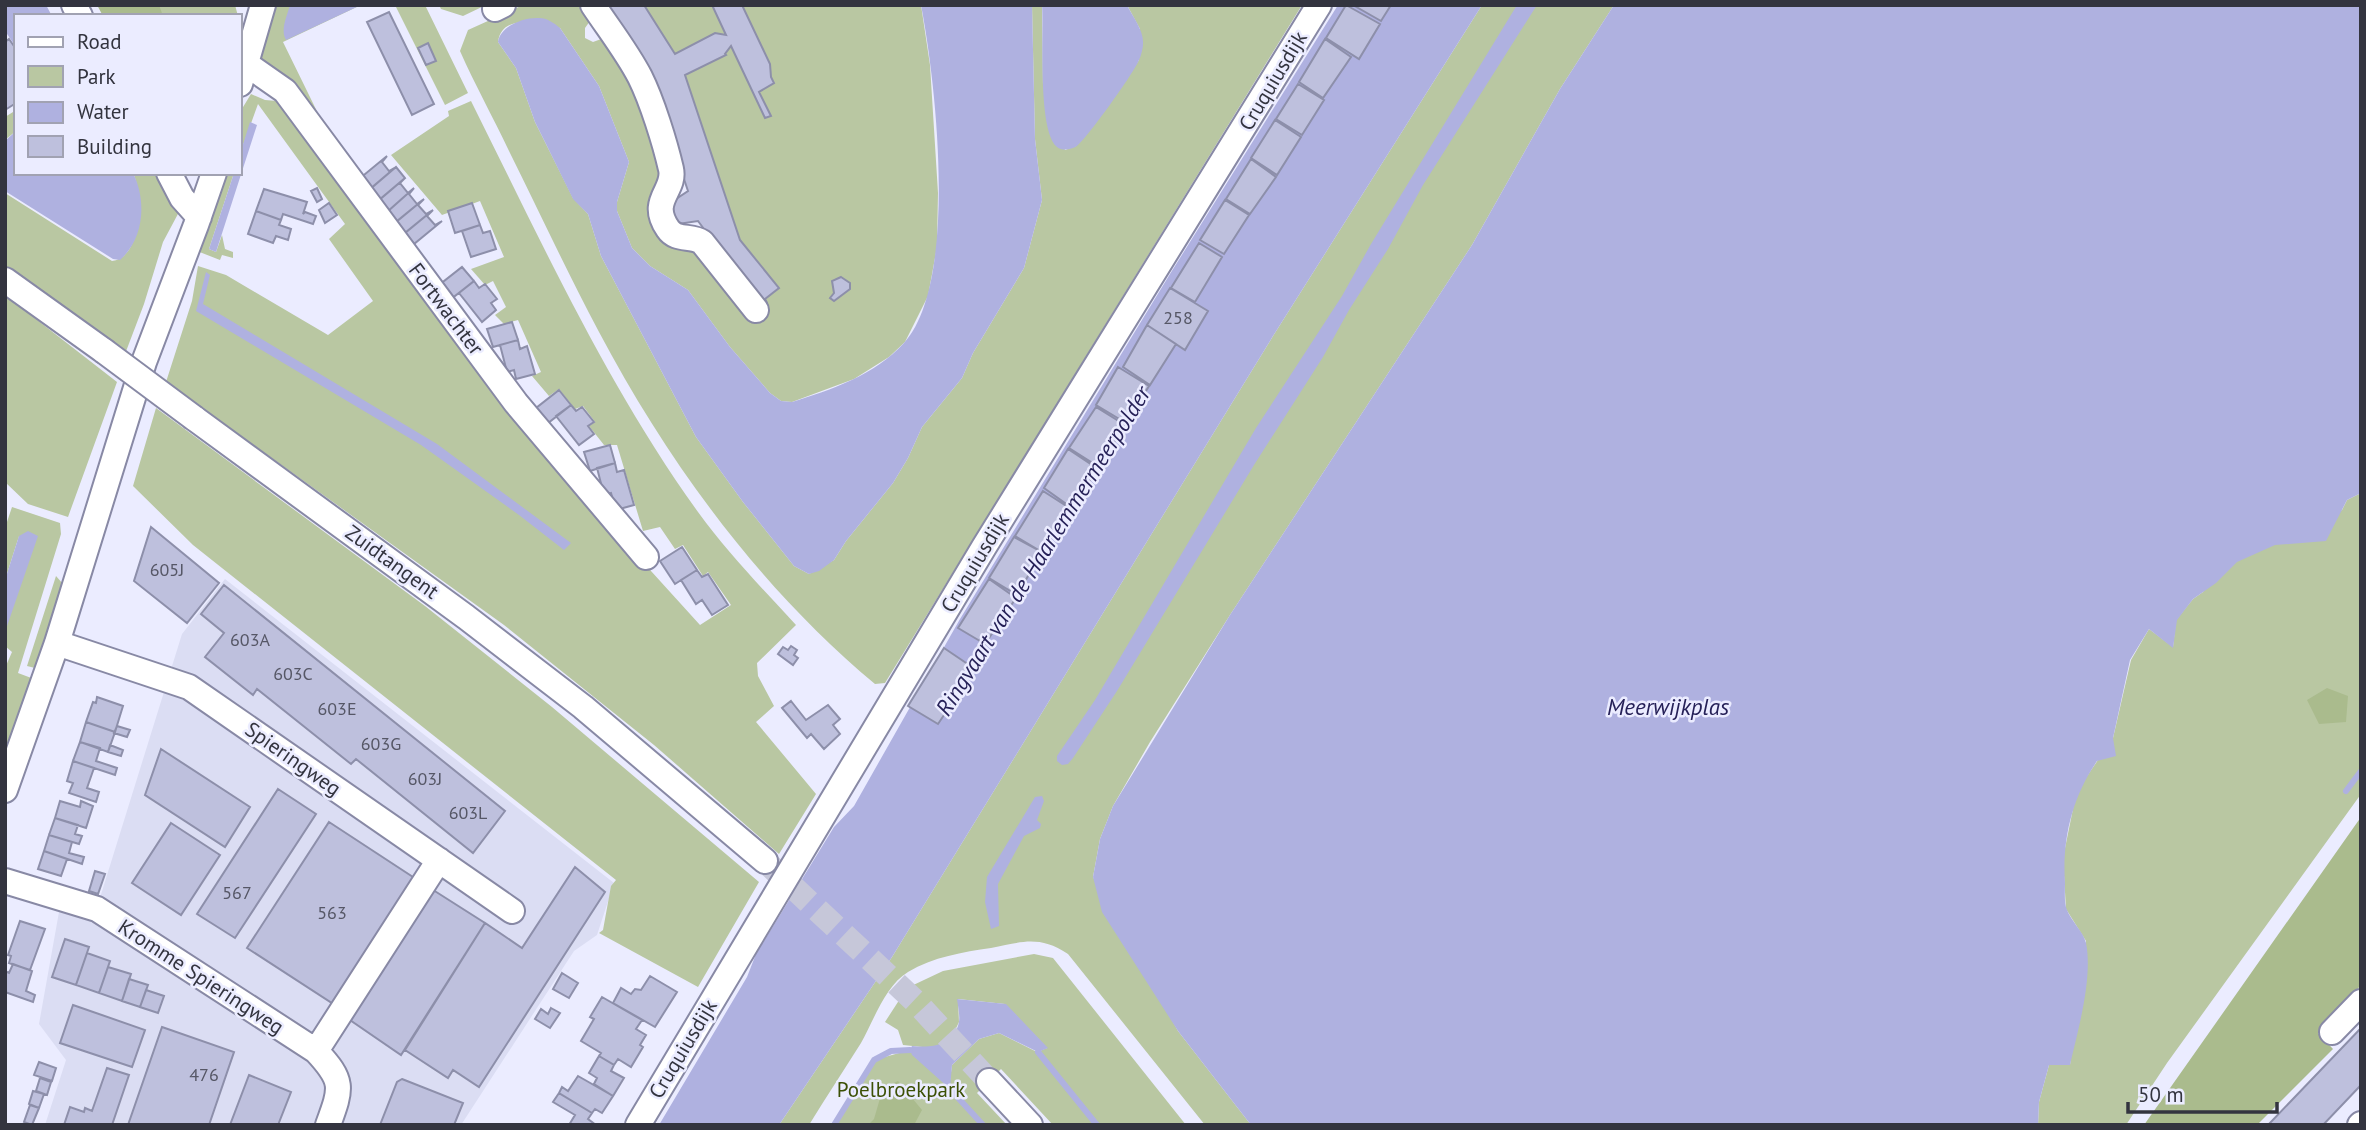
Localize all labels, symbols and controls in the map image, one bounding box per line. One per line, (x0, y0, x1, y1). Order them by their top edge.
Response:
legend (14, 14, 242, 175)
street label: Cruquiusdijk (1232, 26, 1313, 135)
text: Road (77, 28, 121, 55)
text: Park (77, 63, 116, 90)
text: Water (77, 98, 129, 125)
text: Building (77, 133, 152, 160)
street label: Fortwachter (403, 257, 490, 360)
house number: 258 (1163, 306, 1193, 329)
water label: Ringvaart van de Haarlemmermeerpolder (929, 379, 1157, 721)
street label: Cruquiusdijk (934, 508, 1015, 617)
street label: Zuidtangent (340, 519, 444, 604)
house number: 605J (150, 558, 184, 581)
house number: 603A (230, 628, 270, 651)
house number: 603C (273, 662, 313, 685)
water label: Meerwijkplas (1607, 692, 1730, 721)
house number: 603E (317, 697, 357, 720)
street label: Spieringweg (240, 716, 347, 802)
house number: 603G (361, 732, 401, 755)
house number: 603J (408, 767, 442, 790)
house number: 603L (449, 801, 487, 824)
house number: 567 (222, 881, 252, 904)
house number: 563 (317, 901, 347, 924)
street label: Kromme Spieringweg (113, 913, 289, 1040)
street label: Cruquiusdijk (642, 994, 723, 1103)
house number: 476 (189, 1063, 219, 1086)
scale bar (2128, 1070, 2277, 1114)
park label: Poelbroekpark (837, 1076, 965, 1103)
text: 50 m (2138, 1081, 2184, 1108)

